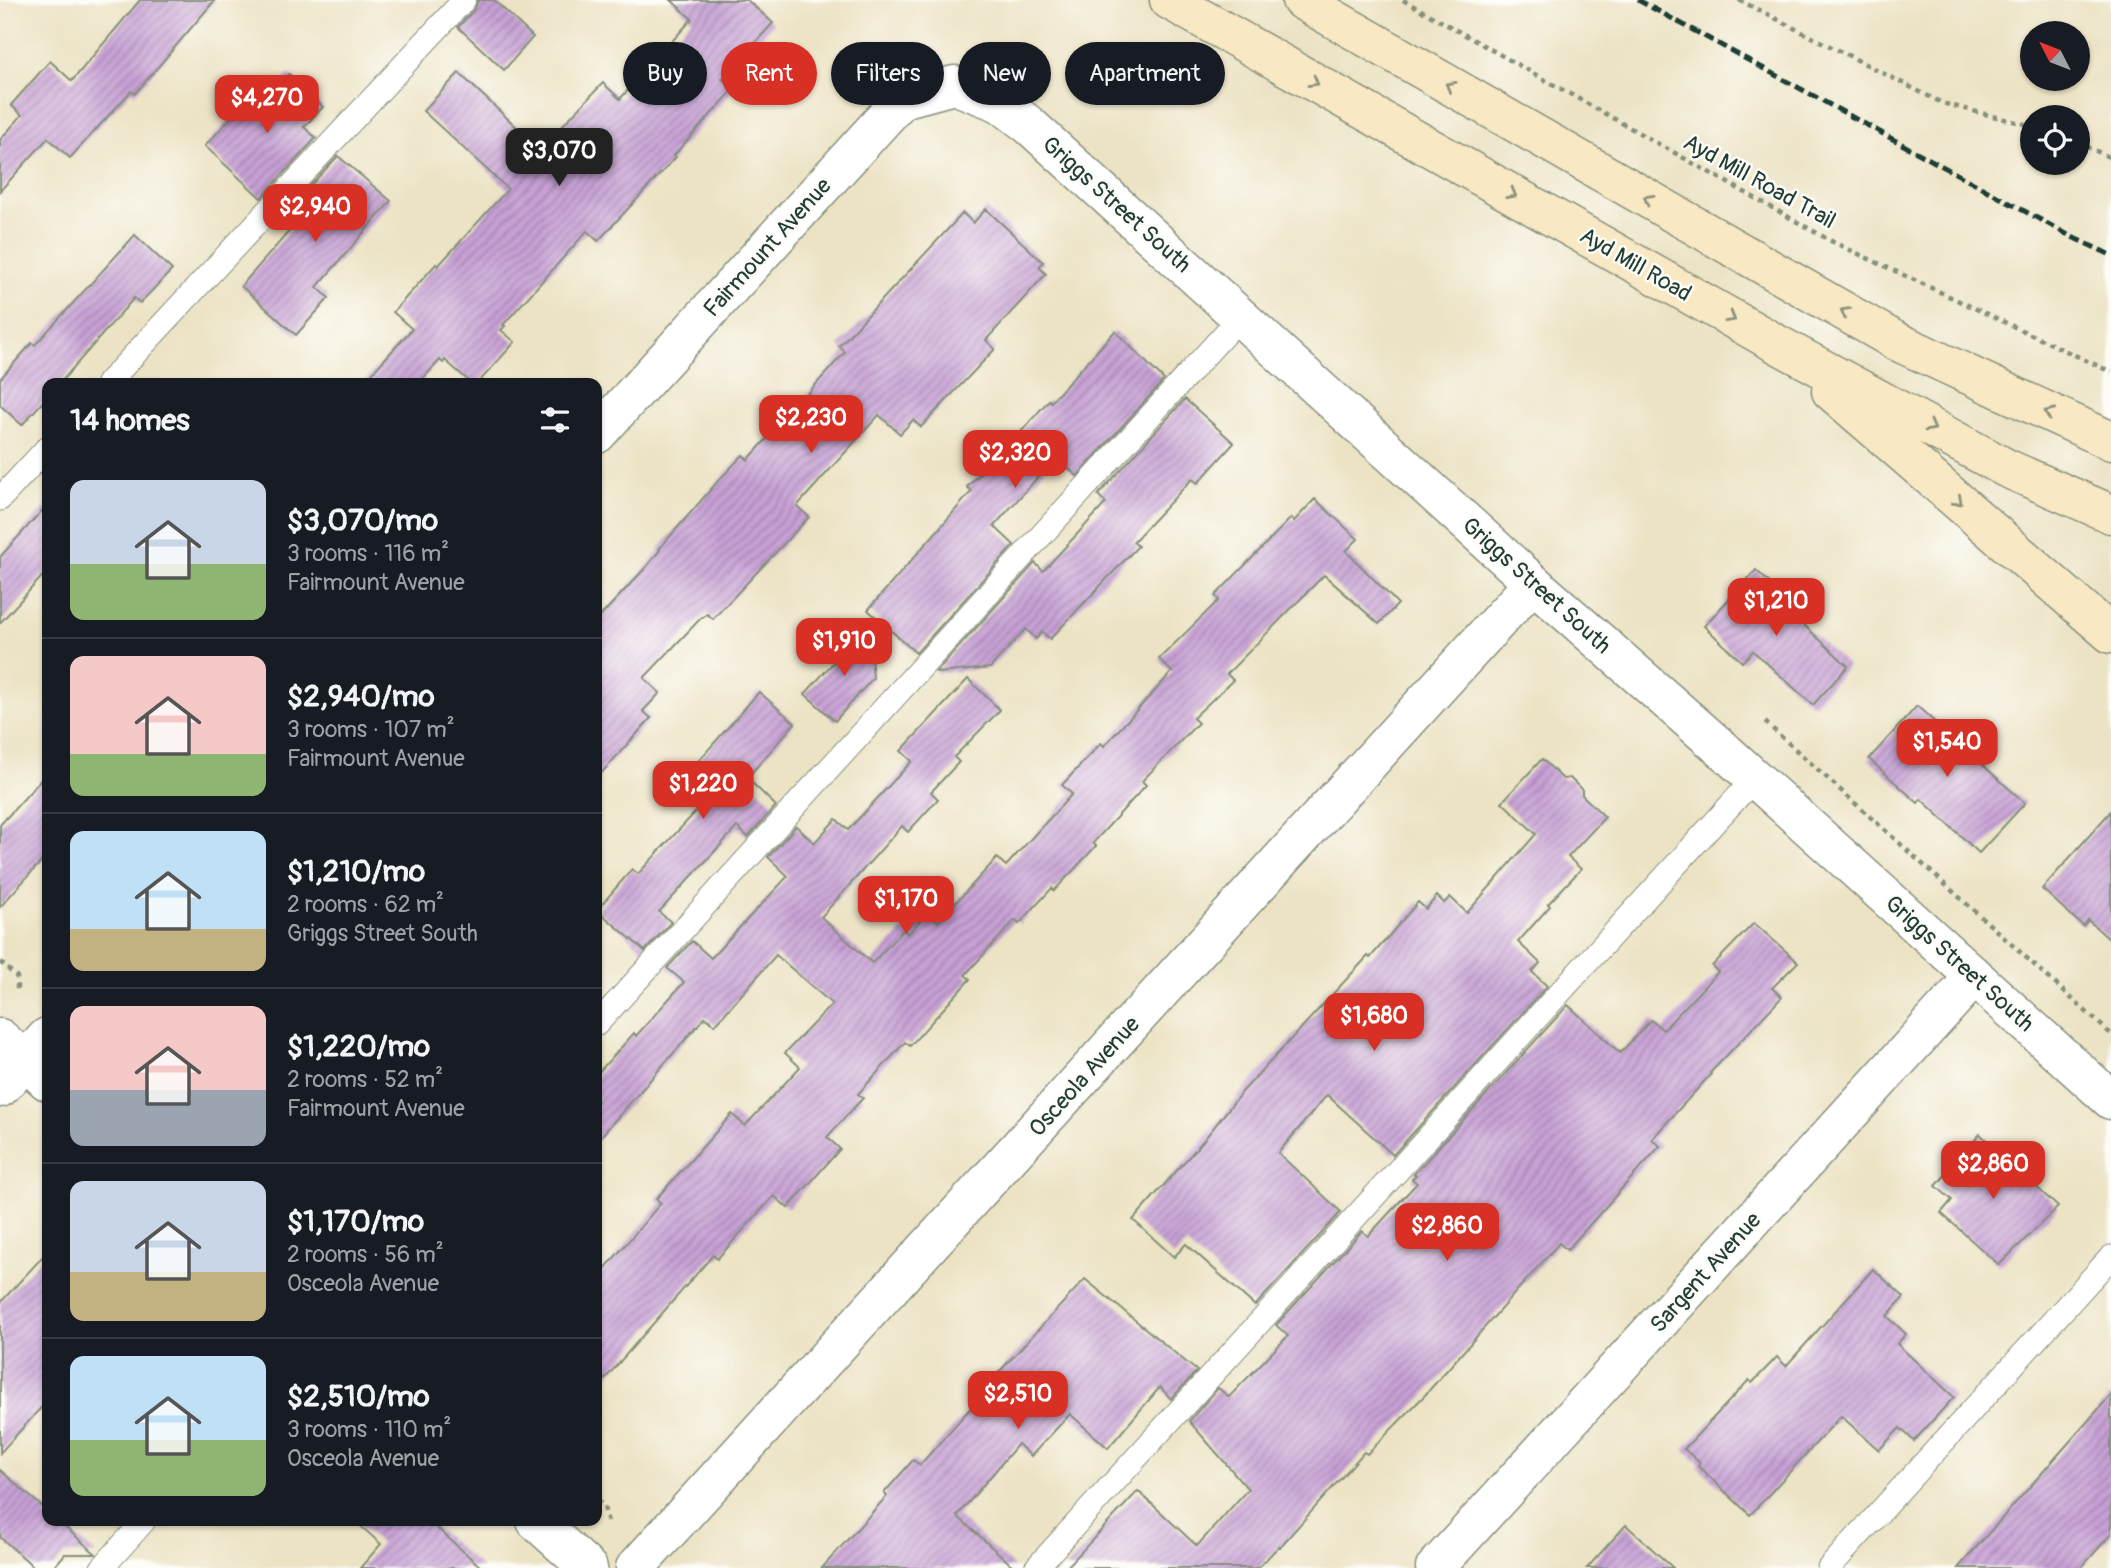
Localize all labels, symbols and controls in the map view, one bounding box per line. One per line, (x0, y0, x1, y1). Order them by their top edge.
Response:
north arrow (2020, 21, 2090, 91)
map controls (2020, 21, 2090, 175)
chip: Buy (623, 42, 707, 105)
chip: Rent (721, 42, 817, 105)
chip: Filters (831, 42, 944, 105)
chip: New (958, 42, 1051, 105)
chip: Apartment (1065, 42, 1225, 105)
one-way arrow (1306, 74, 1319, 87)
pin: $4,270 (210, 76, 324, 135)
one-way arrow (1445, 81, 1458, 94)
text: $4,270 (231, 83, 303, 112)
button: locate (2020, 105, 2090, 175)
pin: $3,070 (502, 128, 616, 188)
street label: Ayd Mill Road Trail (1678, 128, 1841, 235)
street label: Griggs Street South (1036, 130, 1197, 279)
text: $3,070 (522, 136, 596, 165)
street label: Fairmount Avenue (697, 171, 838, 323)
pin: $2,940 (258, 184, 372, 244)
one-way arrow (1504, 186, 1517, 199)
text: $2,940 (279, 192, 351, 221)
one-way arrow (1643, 194, 1655, 207)
street label: Ayd Mill Road (1575, 221, 1697, 308)
one-way arrow (1840, 307, 1853, 320)
one-way arrow (1724, 310, 1736, 323)
pin: $2,230 (754, 396, 868, 455)
icon: filters (536, 401, 574, 439)
text: 14 homes (70, 402, 190, 439)
text: $2,230 (775, 403, 847, 432)
one-way arrow (2044, 407, 2056, 421)
one-way arrow (1924, 419, 1936, 432)
pin: $2,320 (958, 430, 1072, 490)
text: $2,320 (979, 438, 1051, 467)
one-way arrow (1950, 493, 1963, 505)
text: $3,070/mo (287, 502, 438, 539)
icon: home (126, 508, 210, 592)
street label: Griggs Street South (1456, 511, 1617, 660)
text: 3 rooms · 116 m² (287, 539, 449, 568)
text: Fairmount Avenue (287, 568, 465, 597)
pin: $1,210 (1719, 578, 1833, 638)
text: $1,210 (1744, 586, 1808, 615)
pin: $1,910 (787, 618, 901, 678)
text: $1,910 (812, 626, 876, 655)
text: $2,940/mo (287, 678, 435, 715)
icon: home (126, 684, 210, 768)
text: 3 rooms · 107 m² (287, 715, 455, 744)
pin: $1,540 (1890, 720, 2004, 779)
text: $1,540 (1913, 727, 1981, 756)
text: Fairmount Avenue (287, 744, 465, 773)
pin: $1,220 (646, 762, 760, 821)
text: $1,220 (669, 769, 737, 798)
text: $1,210/mo (287, 853, 425, 890)
icon: home (126, 859, 210, 943)
pin: $1,170 (849, 876, 963, 936)
text: $1,170 (874, 884, 938, 913)
street label: Griggs Street South (1879, 889, 2040, 1038)
text: 2 rooms · 62 m² (287, 890, 444, 919)
text: Griggs Street South (287, 919, 478, 948)
pin: $1,680 (1317, 993, 1431, 1053)
text: $1,680 (1340, 1001, 1408, 1030)
street label: Osceola Avenue (1023, 1010, 1146, 1143)
text: $1,220/mo (287, 1028, 430, 1065)
icon: home (126, 1034, 210, 1118)
text: 2 rooms · 52 m² (287, 1065, 443, 1094)
text: Fairmount Avenue (287, 1094, 465, 1123)
pin: $2,860 (1936, 1142, 2050, 1201)
text: $2,860 (1957, 1149, 2029, 1178)
text: $1,170/mo (287, 1203, 424, 1240)
pin: $2,860 (1390, 1204, 1504, 1263)
street label: Sargent Avenue (1644, 1205, 1768, 1339)
icon: home (126, 1209, 210, 1293)
text: $2,860 (1411, 1211, 1483, 1240)
text: 2 rooms · 56 m² (287, 1240, 444, 1269)
text: Osceola Avenue (287, 1269, 439, 1298)
pin: $2,510 (961, 1372, 1075, 1431)
text: $2,510/mo (287, 1378, 430, 1415)
text: $2,510 (984, 1379, 1052, 1408)
icon: home (126, 1384, 210, 1468)
text: 3 rooms · 110 m² (287, 1415, 451, 1444)
text: Osceola Avenue (287, 1444, 439, 1473)

